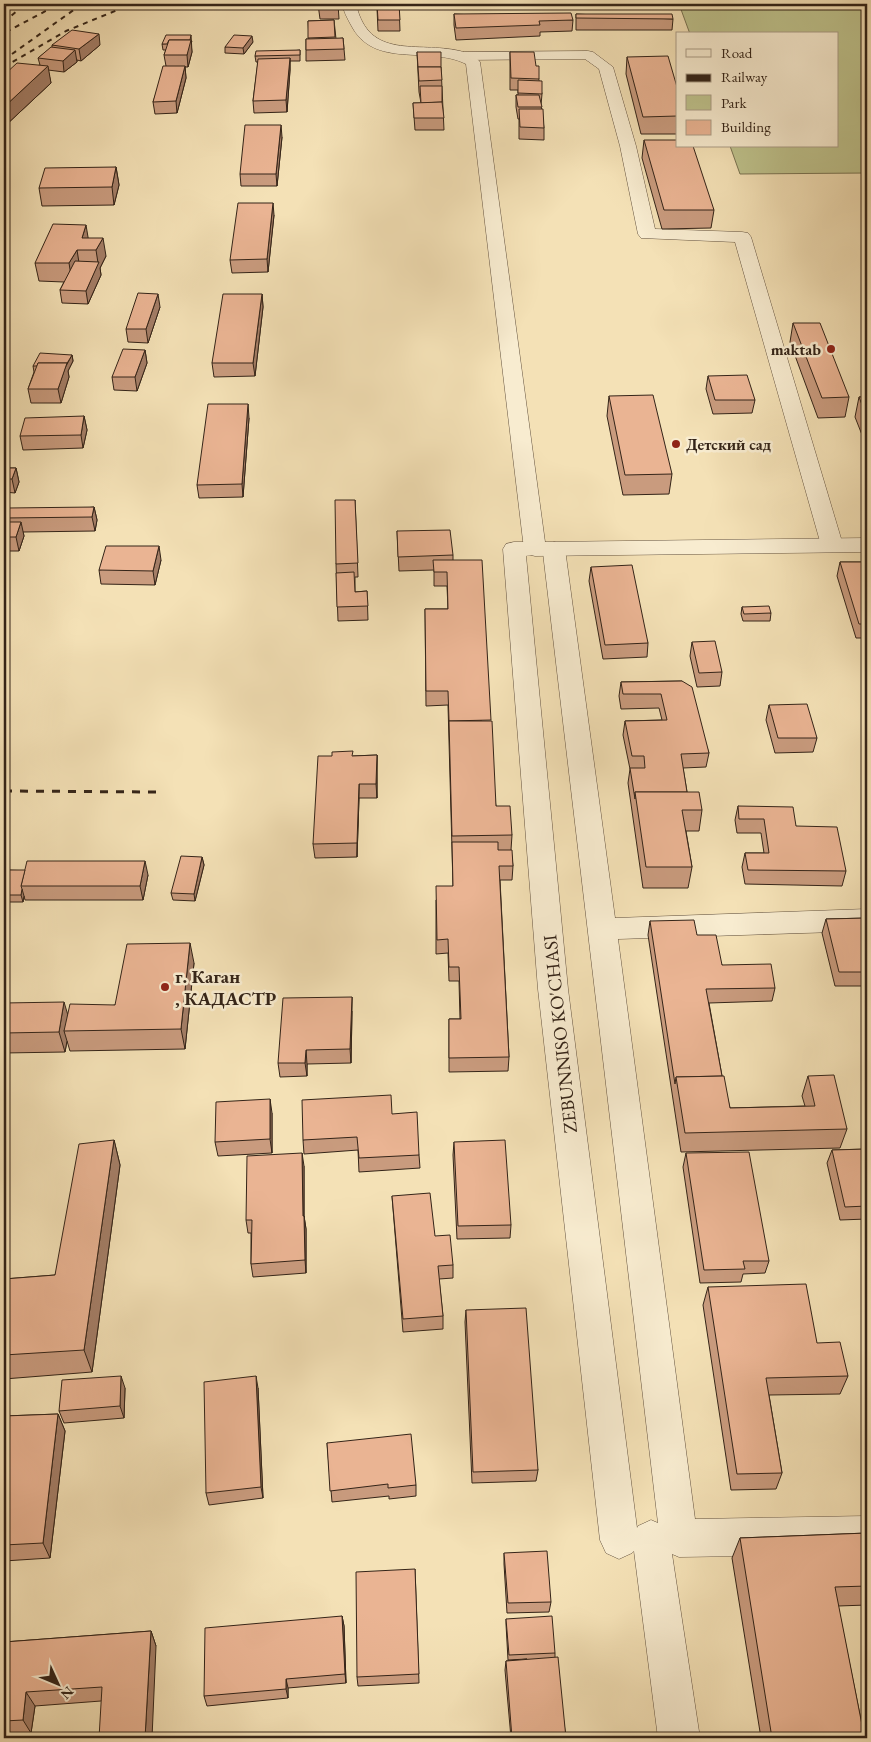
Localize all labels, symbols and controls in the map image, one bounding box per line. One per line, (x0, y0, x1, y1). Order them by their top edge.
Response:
legend (676, 32, 838, 148)
text: Road (721, 43, 753, 62)
text: Railway (721, 67, 768, 86)
text: Park (721, 93, 748, 112)
text: Building (721, 117, 771, 136)
place label: maktab (771, 339, 821, 360)
marker: maktab (825, 343, 837, 355)
place label: Детский сад (686, 434, 772, 455)
marker: Детский сад (670, 438, 682, 450)
street label: ZEBUNNISO KO'CHASI (537, 933, 583, 1135)
place label: г. Каган , КАДАСТР (175, 964, 277, 1011)
marker: г. Каган , КАДАСТР (159, 981, 171, 993)
north arrow (32, 1660, 82, 1710)
text: N (56, 1683, 78, 1704)

